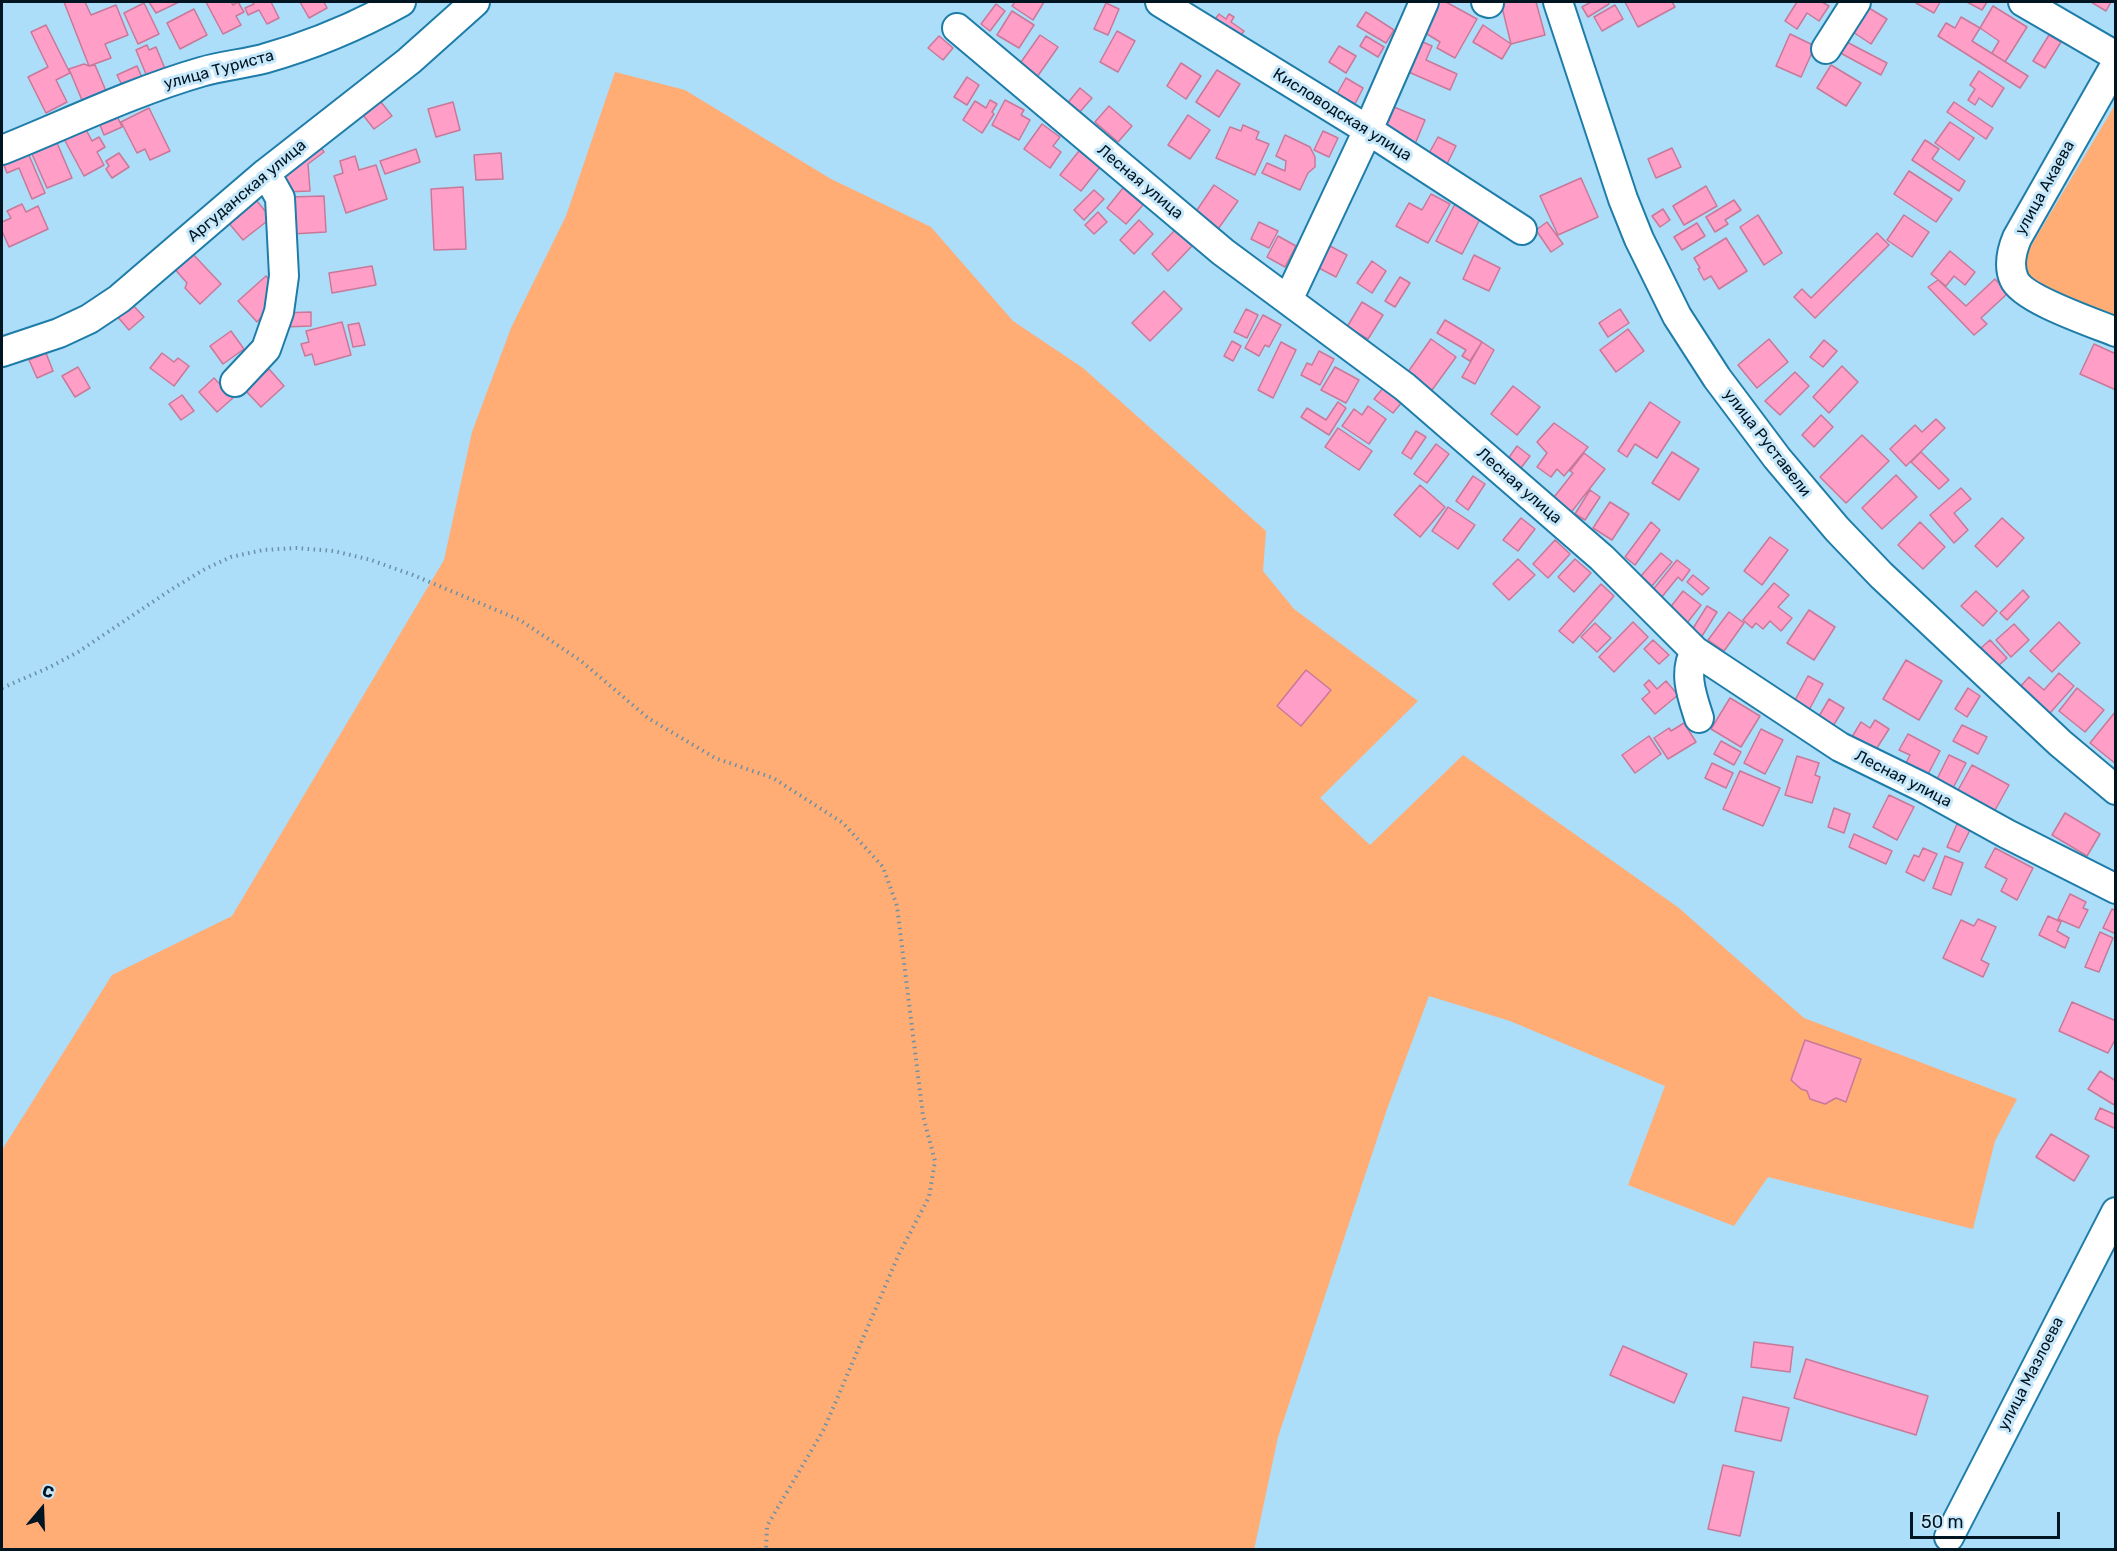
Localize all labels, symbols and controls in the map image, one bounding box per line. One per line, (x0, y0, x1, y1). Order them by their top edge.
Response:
street label: улица Туриста (162, 46, 276, 94)
street label: Кисловодская улица (1269, 64, 1415, 166)
street label: Аргуданская улица (184, 136, 310, 246)
street label: улица Акаева (2011, 138, 2079, 238)
street label: Лесная улица (1093, 140, 1187, 224)
street label: улица Руставели (1719, 385, 1815, 501)
street label: Лесная улица (1473, 444, 1565, 528)
street label: Лесная улица (1851, 746, 1955, 812)
street label: улица Мазлоева (1994, 1314, 2068, 1434)
north arrow (12, 1479, 72, 1539)
text: С (40, 1481, 56, 1502)
scale bar (1913, 1500, 2063, 1538)
text: 50 m (1921, 1511, 1964, 1533)

